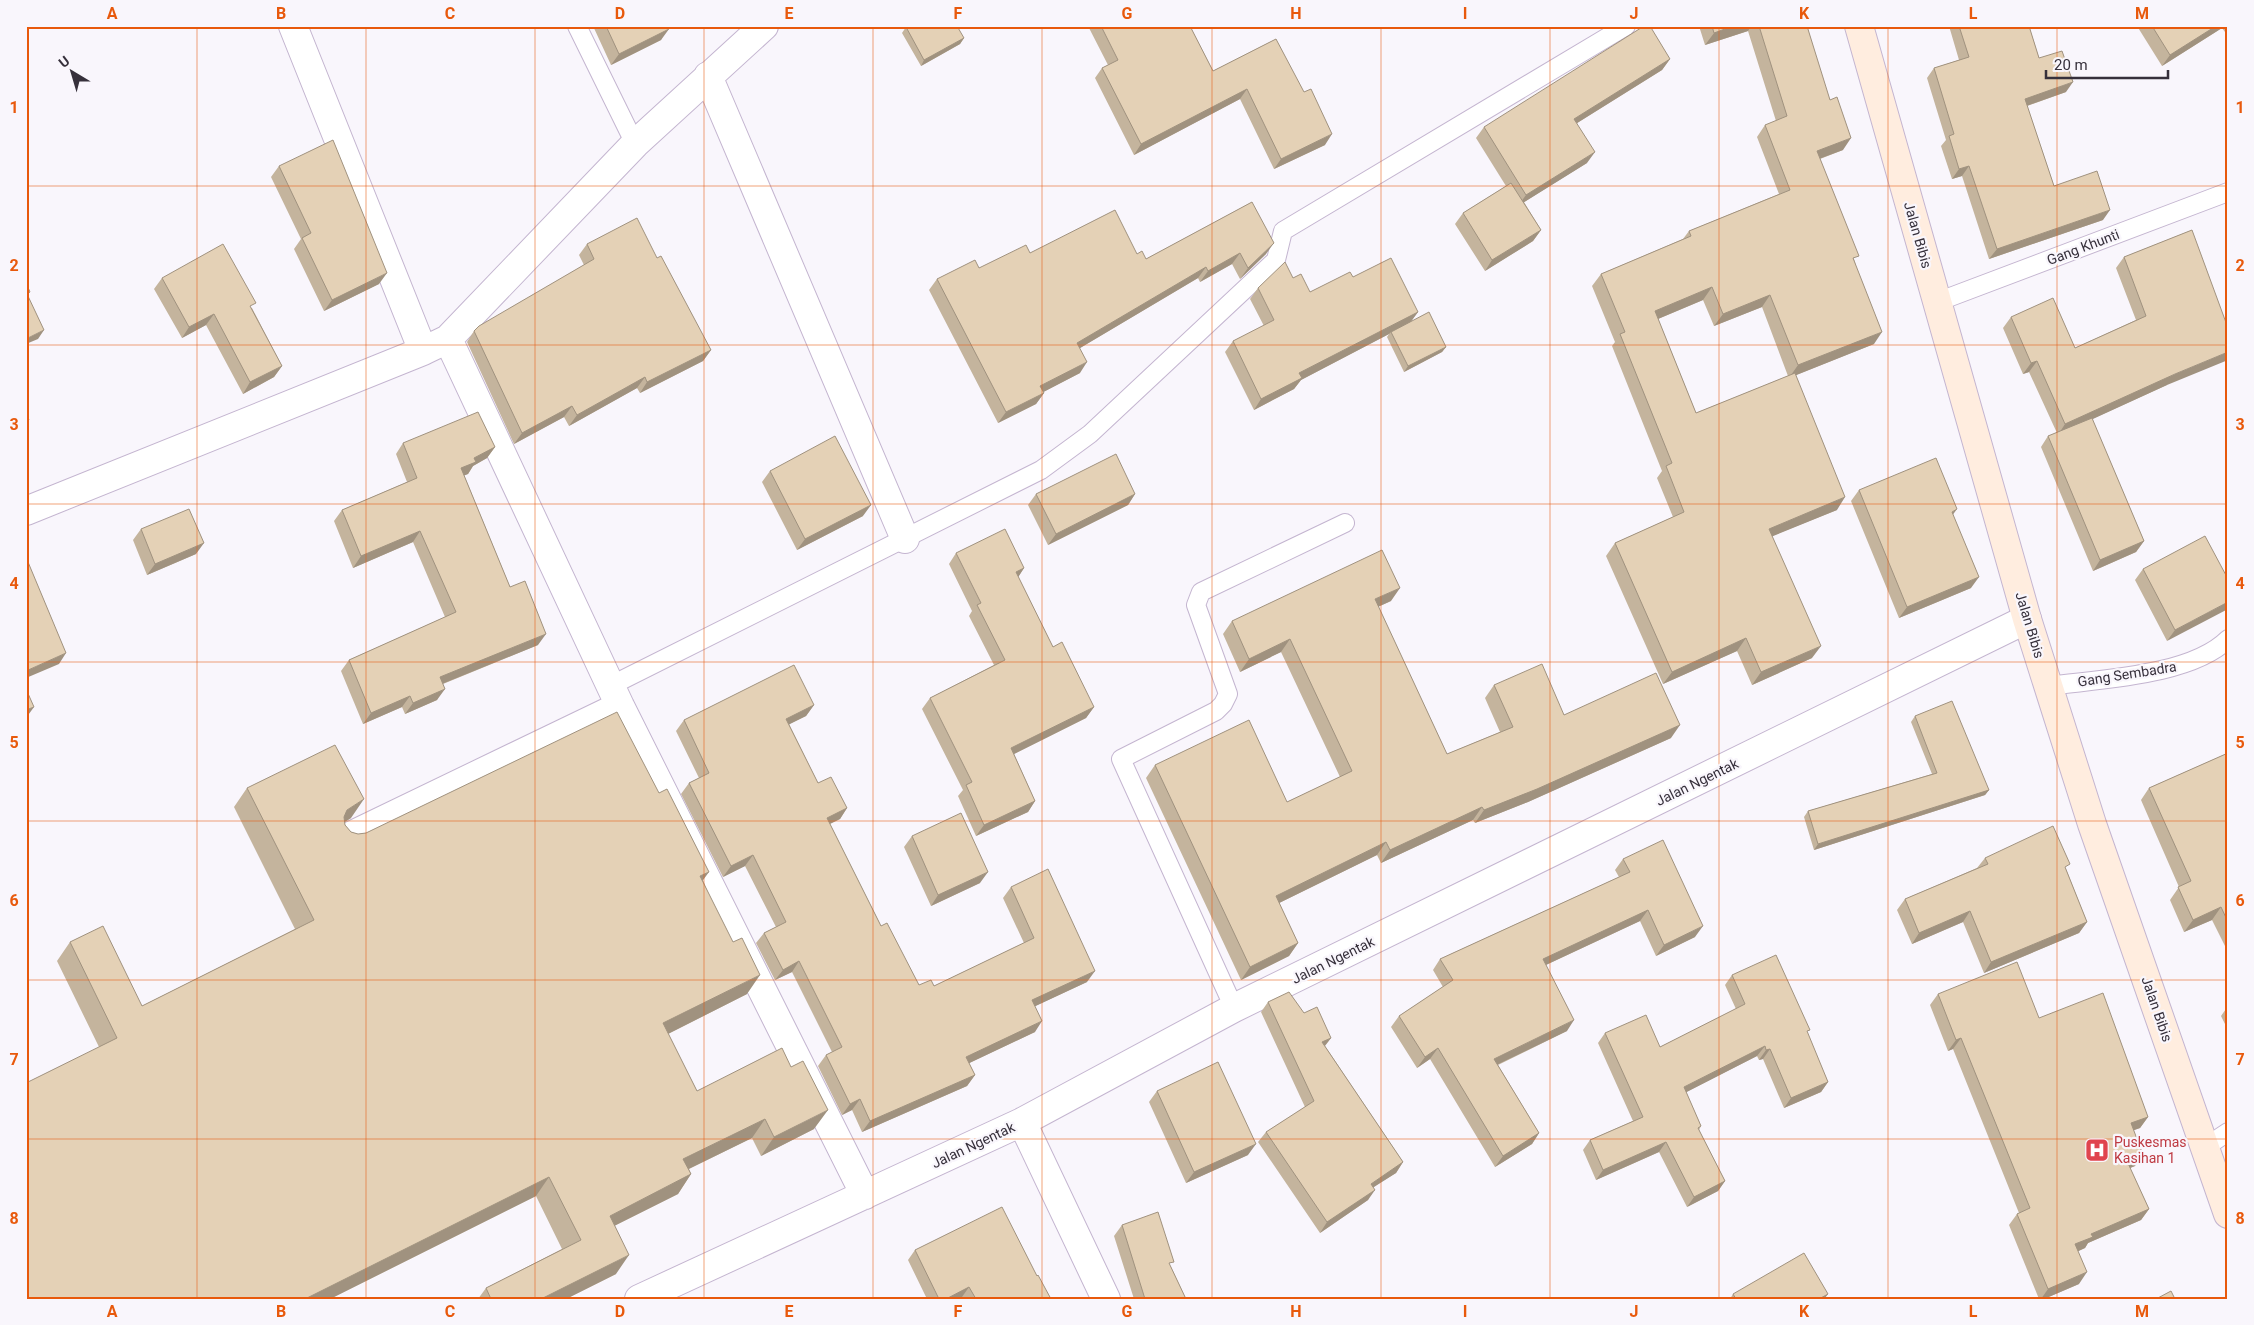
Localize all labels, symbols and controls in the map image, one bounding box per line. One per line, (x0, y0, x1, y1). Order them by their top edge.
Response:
text: A (107, 4, 118, 23)
text: B (276, 4, 286, 23)
text: C (445, 4, 455, 23)
text: D (615, 4, 625, 23)
text: E (785, 4, 794, 23)
text: F (954, 4, 963, 23)
text: G (1122, 4, 1133, 23)
text: H (1290, 4, 1302, 23)
text: I (1463, 4, 1467, 23)
text: J (1630, 4, 1638, 23)
text: K (1799, 4, 1810, 23)
text: L (1969, 4, 1978, 23)
text: M (2135, 4, 2149, 23)
north arrow (48, 48, 98, 98)
scale bar (2046, 48, 2169, 80)
text: U (55, 53, 73, 71)
text: 20 m (2054, 56, 2088, 74)
text: 1 (9, 98, 19, 117)
text: 1 (2235, 98, 2245, 117)
street label: Jalan Bibis (1901, 200, 1935, 270)
street label: Gang Khunti (2045, 226, 2121, 268)
text: 2 (9, 256, 19, 275)
text: 2 (2235, 256, 2245, 275)
text: 3 (9, 415, 19, 434)
text: 3 (2235, 415, 2245, 434)
text: 4 (9, 574, 19, 593)
text: 4 (2235, 574, 2245, 593)
street label: Jalan Bibis (2012, 590, 2048, 660)
street label: Gang Sembadra (2077, 658, 2177, 690)
text: 5 (9, 733, 19, 752)
text: 5 (2235, 733, 2245, 752)
street label: Jalan Ngentak (1653, 755, 1742, 809)
text: 6 (9, 891, 19, 910)
text: 6 (2235, 891, 2245, 910)
street label: Jalan Ngentak (1289, 933, 1378, 987)
street label: Jalan Bibis (2138, 974, 2176, 1044)
text: 7 (9, 1050, 19, 1069)
text: 7 (2235, 1050, 2245, 1069)
street label: Jalan Ngentak (929, 1118, 1018, 1171)
place label: Puskesmas Kasihan 1 (2114, 1134, 2187, 1166)
hospital icon: Puskesmas Kasihan 1 (2084, 1137, 2110, 1163)
text: 8 (9, 1209, 19, 1228)
text: 8 (2235, 1209, 2245, 1228)
text: A (107, 1302, 118, 1321)
text: B (276, 1302, 286, 1321)
text: C (445, 1302, 455, 1321)
text: D (615, 1302, 625, 1321)
text: E (785, 1302, 794, 1321)
text: F (954, 1302, 963, 1321)
text: G (1122, 1302, 1133, 1321)
text: H (1290, 1302, 1302, 1321)
text: I (1463, 1302, 1467, 1321)
text: J (1630, 1302, 1638, 1321)
text: K (1799, 1302, 1810, 1321)
text: L (1969, 1302, 1978, 1321)
text: M (2135, 1302, 2149, 1321)

